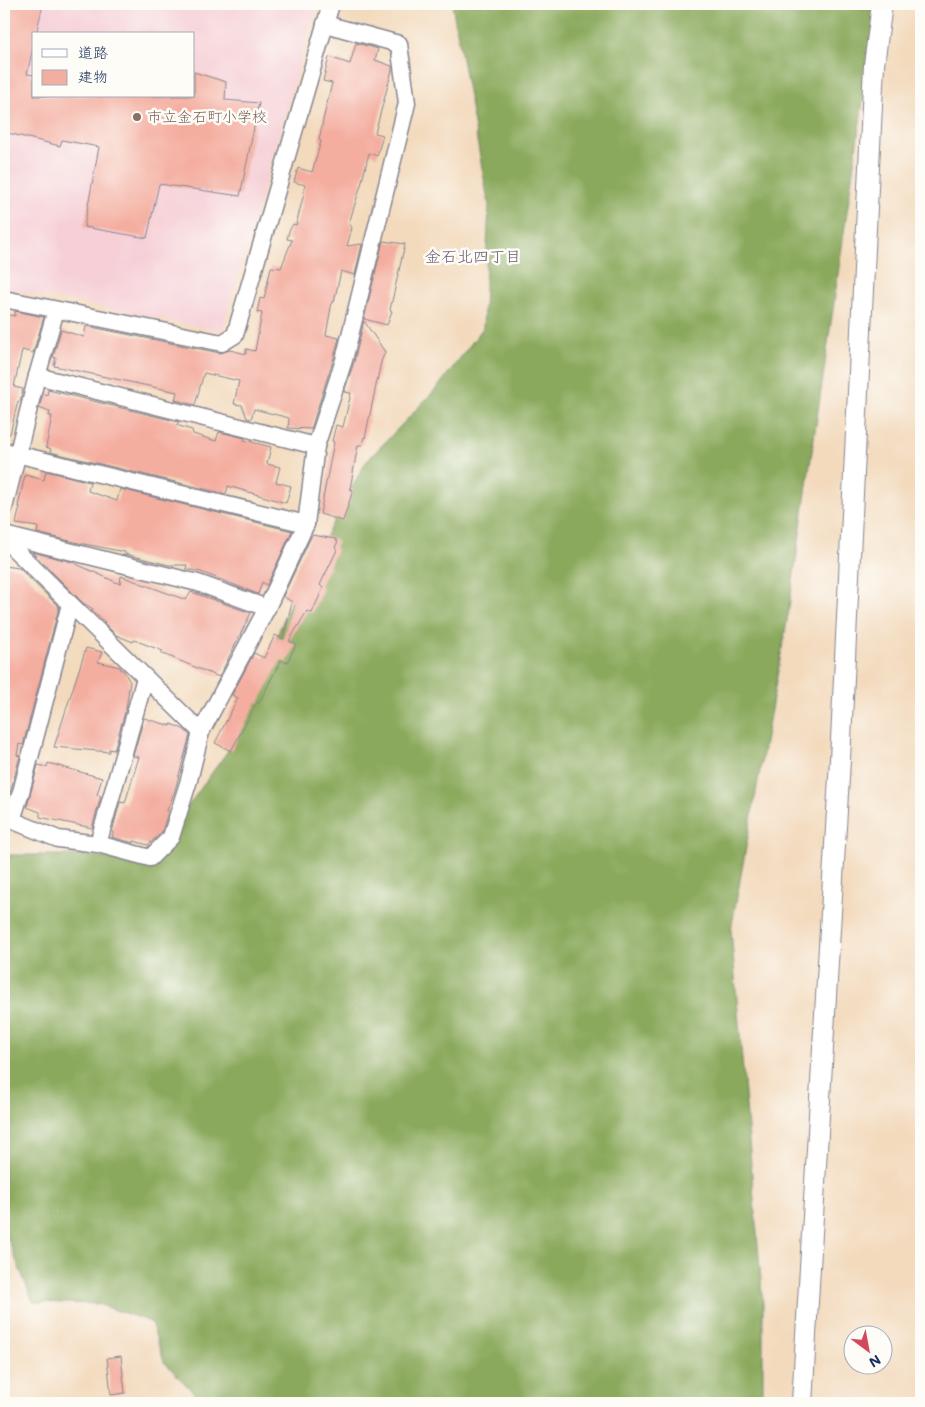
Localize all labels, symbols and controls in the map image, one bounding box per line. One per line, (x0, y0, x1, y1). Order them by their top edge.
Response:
legend (32, 32, 195, 98)
text: 道路 (78, 42, 108, 62)
text: 建物 (78, 66, 108, 86)
place label: 市立金石町小学校 (147, 106, 267, 126)
marker: 市立金石町小学校 (131, 111, 143, 123)
district label: 金石北四丁目 (425, 245, 521, 266)
north arrow (842, 1324, 892, 1374)
text: N (866, 1351, 885, 1372)

